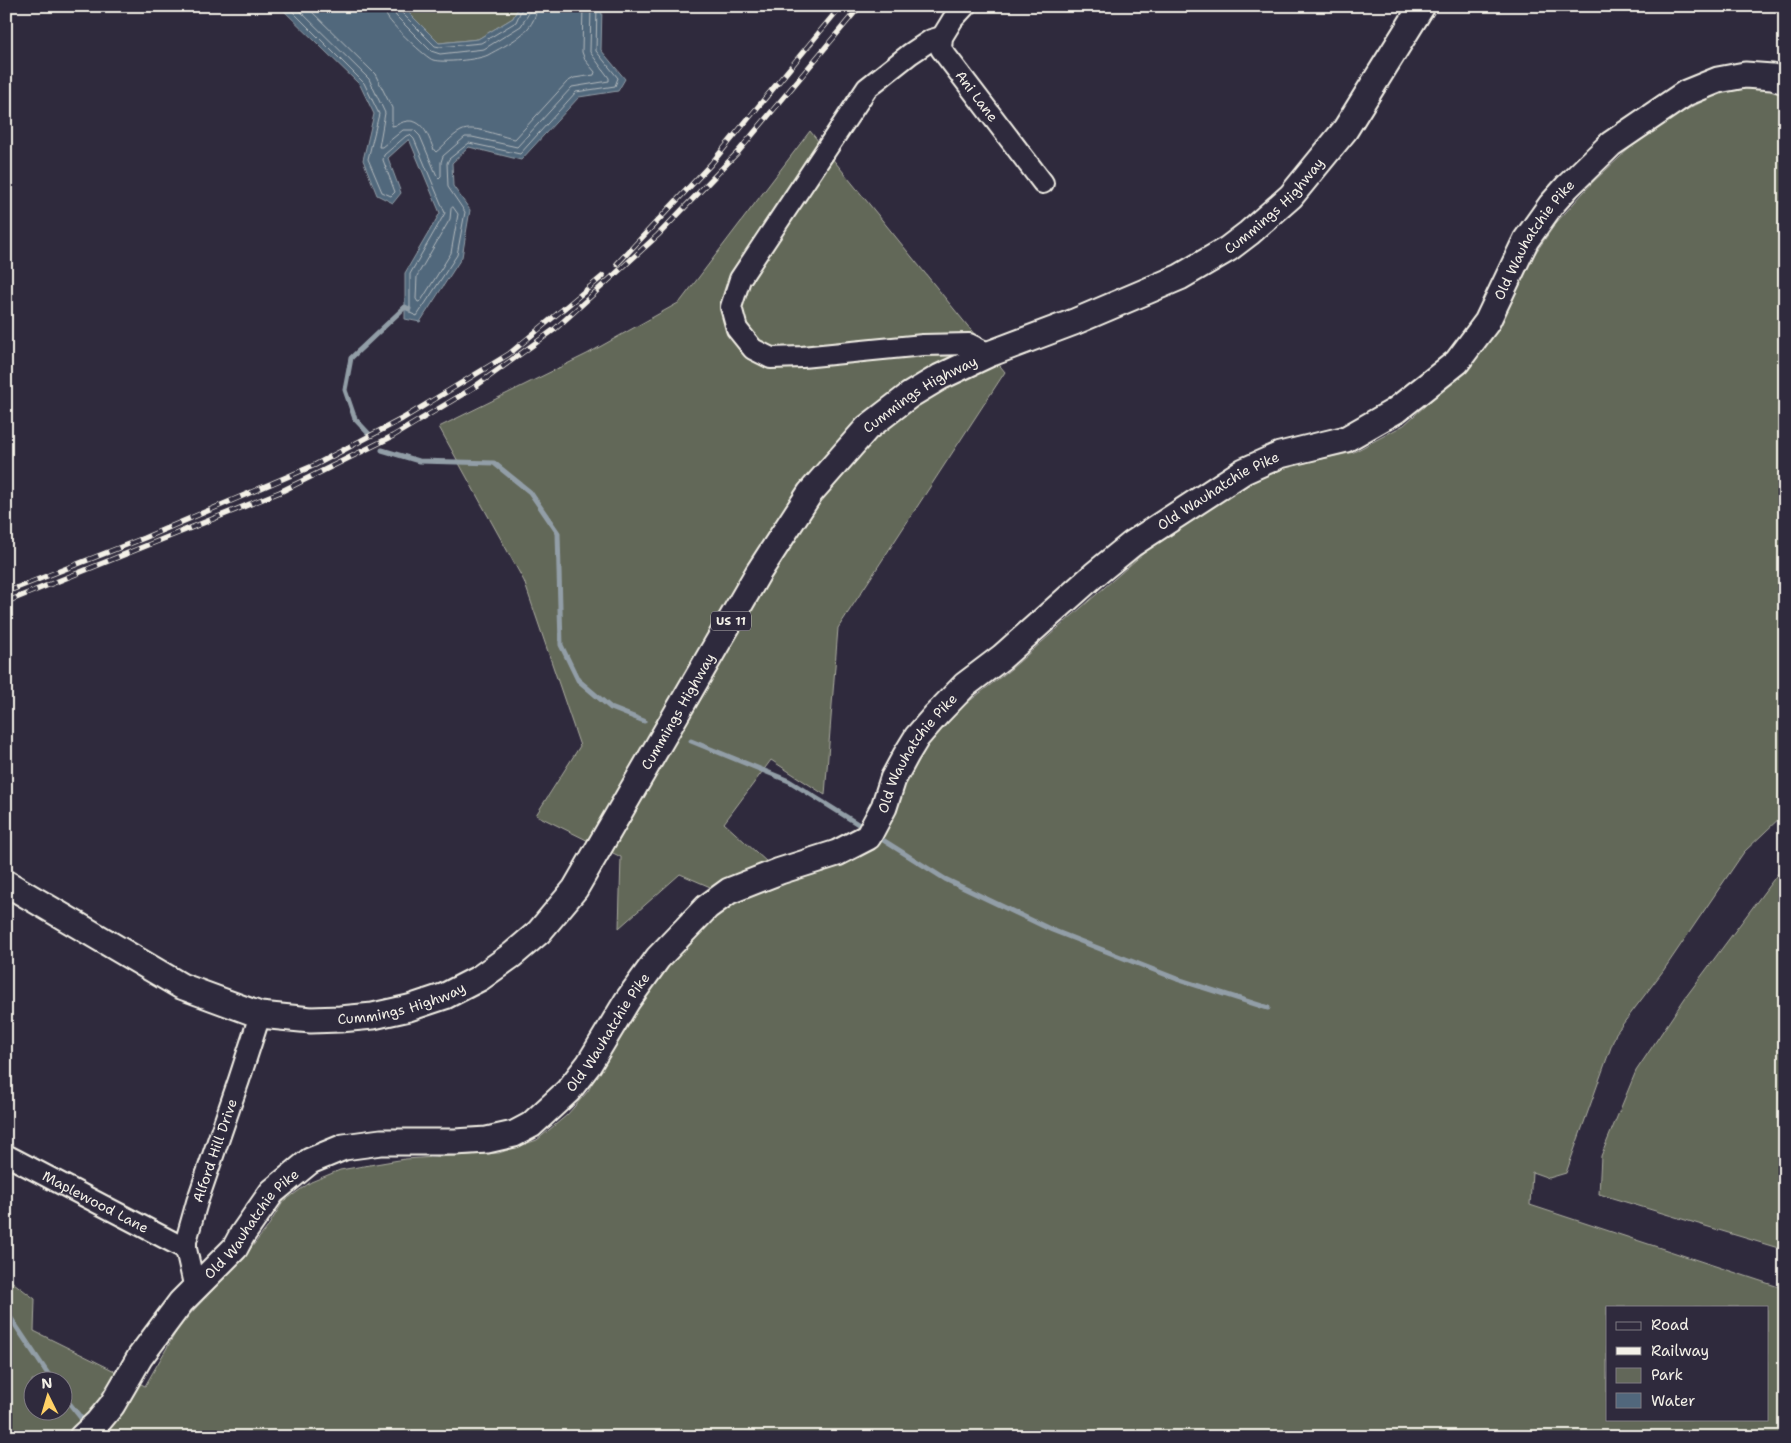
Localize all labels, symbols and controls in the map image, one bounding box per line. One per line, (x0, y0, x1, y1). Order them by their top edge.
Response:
street label: Ani Lane (952, 67, 1002, 125)
street label: Cummings Highway (1220, 154, 1328, 258)
street label: Old Wauhatchie Pike (1490, 176, 1578, 303)
street label: Cummings Highway (859, 352, 980, 437)
street label: Old Wauhatchie Pike (1154, 448, 1282, 534)
road number: US 11 (711, 612, 751, 630)
street label: Cummings Highway (637, 650, 719, 773)
street label: Old Wauhatchie Pike (873, 690, 961, 816)
street label: Old Wauhatchie Pike (562, 969, 654, 1096)
street label: Cummings Highway (337, 978, 468, 1028)
street label: Alford Hill Drive (189, 1096, 241, 1205)
street label: Old Wauhatchie Pike (200, 1165, 303, 1283)
street label: Maplewood Lane (39, 1167, 152, 1237)
legend (1606, 1306, 1768, 1420)
text: Road (1651, 1315, 1689, 1335)
text: Railway (1651, 1341, 1709, 1361)
text: Park (1651, 1365, 1683, 1385)
north arrow (22, 1370, 72, 1420)
text: N (41, 1374, 53, 1392)
text: Water (1651, 1391, 1695, 1411)

